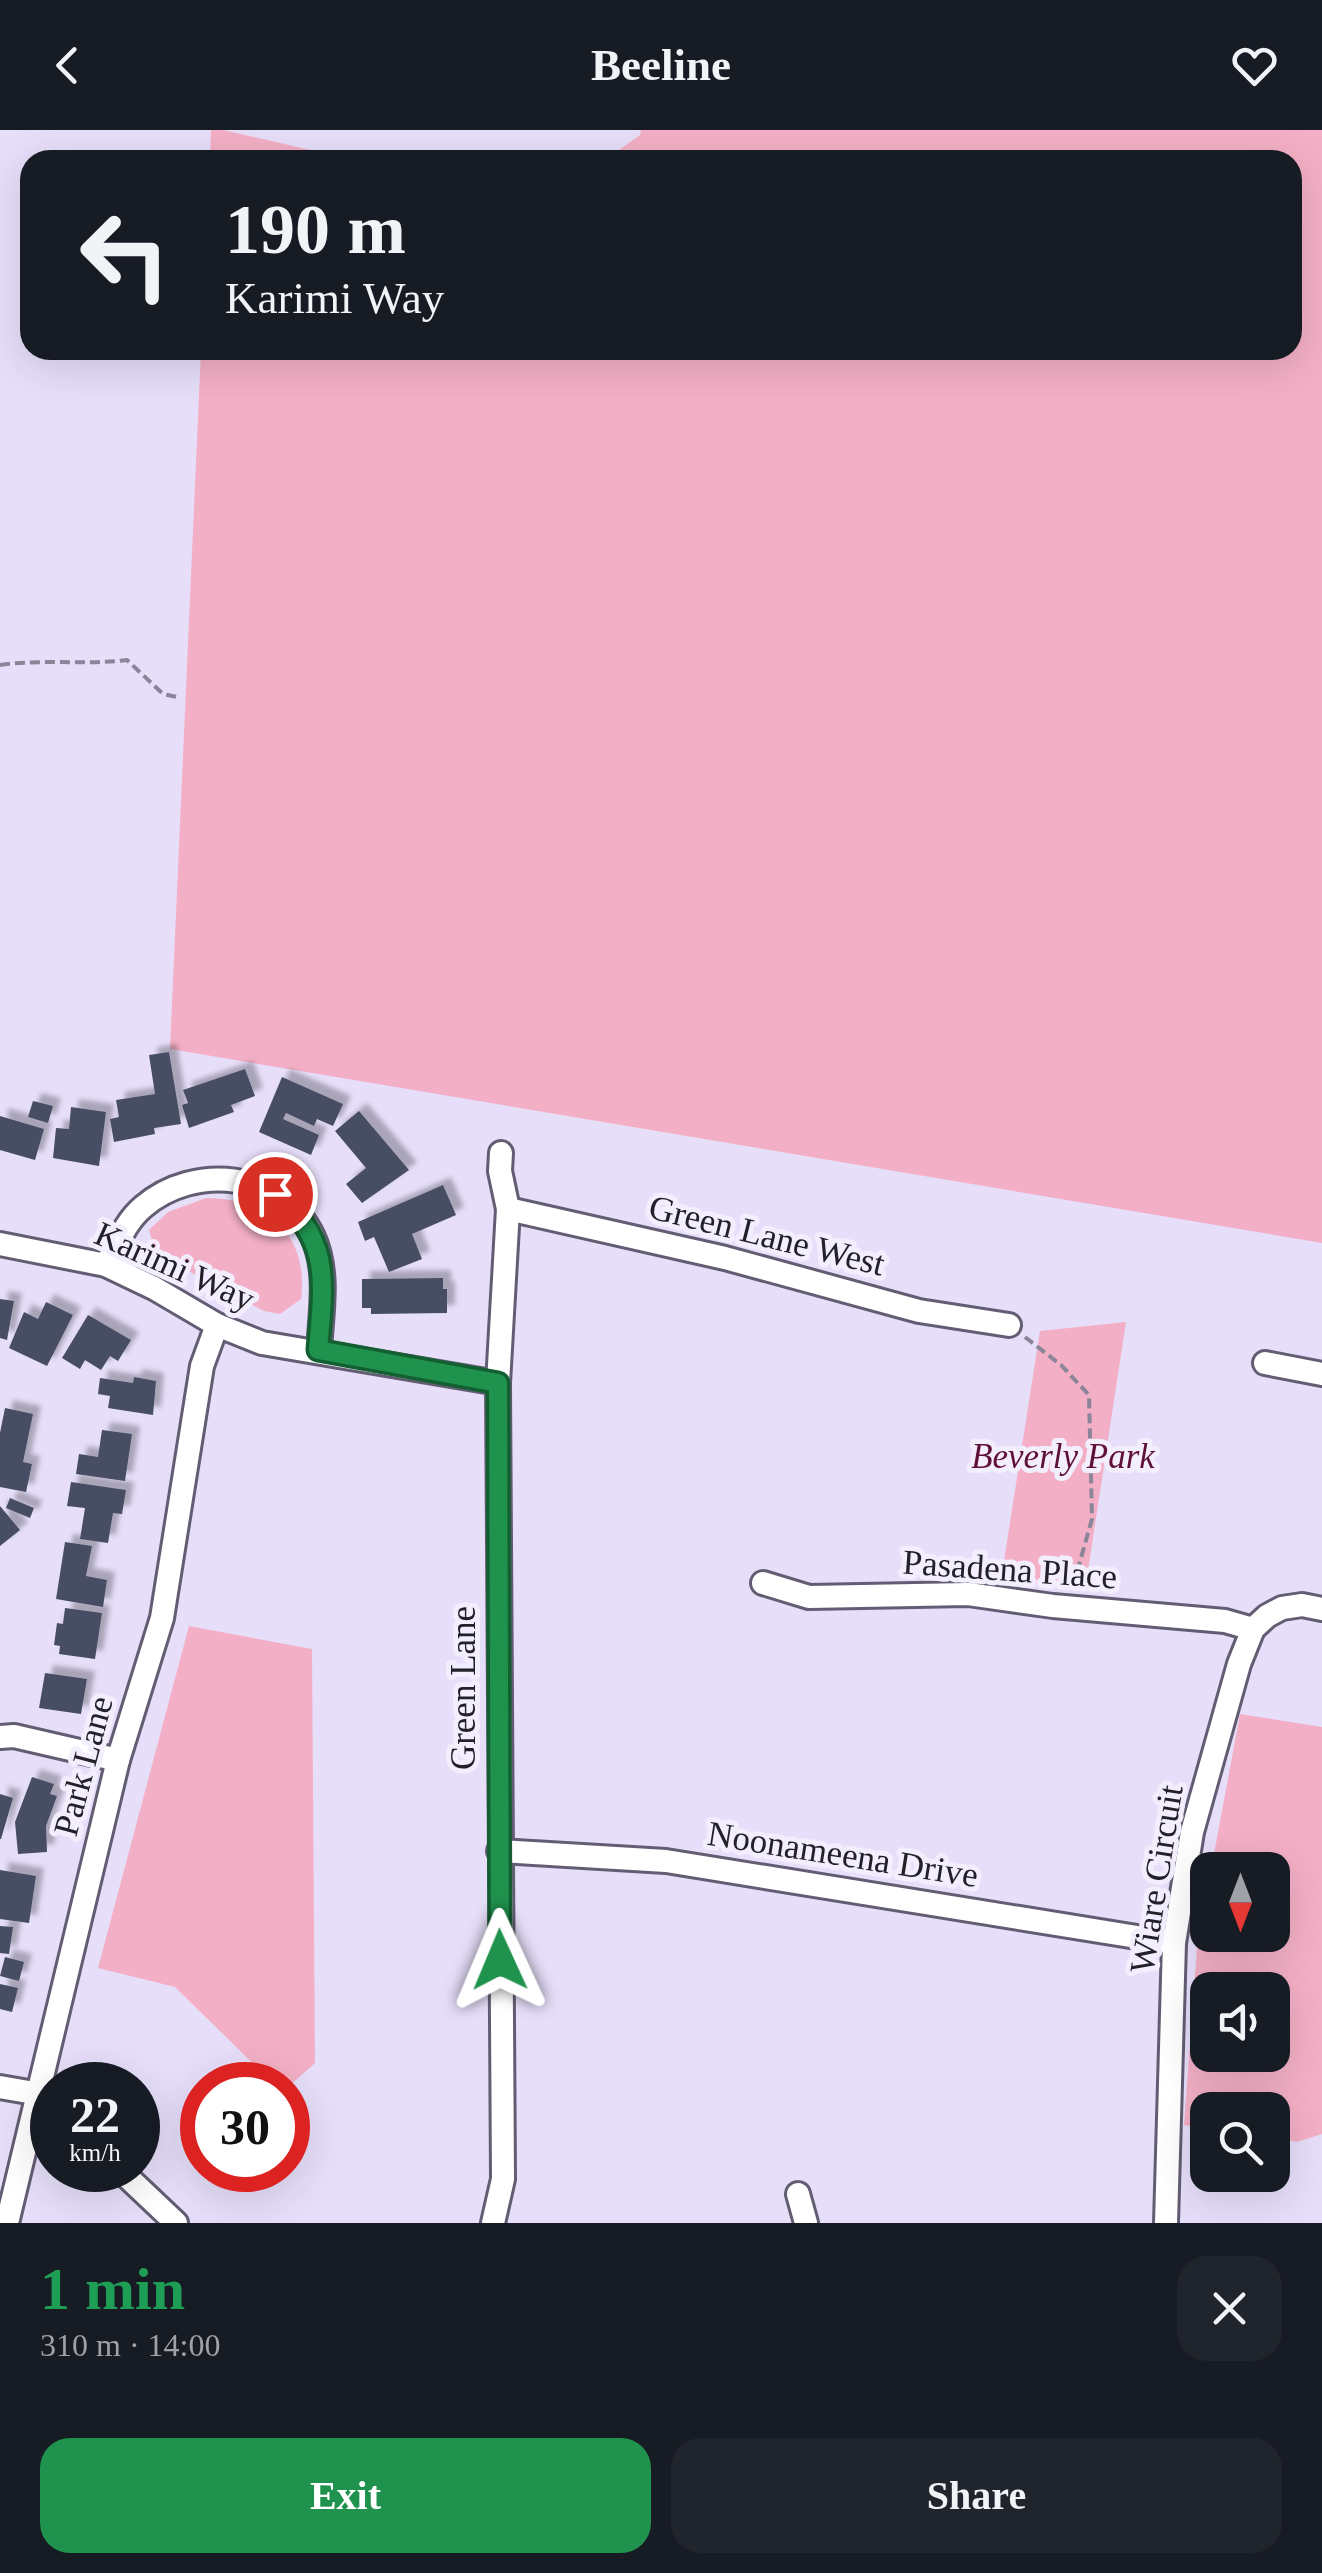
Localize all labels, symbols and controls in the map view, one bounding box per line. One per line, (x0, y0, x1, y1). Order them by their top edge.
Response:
icon: back (40, 38, 95, 93)
icon: heart (1227, 38, 1282, 93)
text: Beeline (591, 40, 731, 90)
icon: left (60, 190, 190, 320)
text: 190 m (225, 191, 406, 268)
text: Karimi Way (225, 273, 444, 323)
pin (233, 1152, 318, 1237)
icon: arrive (248, 1167, 303, 1222)
street label: Green Lane West (645, 1187, 889, 1284)
street label: Karimi Way (89, 1214, 261, 1319)
park label: Beverly Park (971, 1437, 1156, 1476)
street label: Pasadena Place (901, 1543, 1118, 1596)
street label: Green Lane (444, 1606, 483, 1770)
street label: Park Lane (46, 1692, 121, 1840)
street label: Wiare Circuit (1122, 1782, 1191, 1976)
street label: Noonameena Drive (705, 1814, 981, 1895)
north arrow (1190, 1852, 1290, 1952)
map controls (1190, 1852, 1290, 2192)
position arrow (448, 1908, 552, 2012)
button: sound (1190, 1972, 1290, 2072)
speed limit sign: 30 (180, 2062, 310, 2192)
text: 22 (70, 2087, 120, 2143)
button: search (1190, 2092, 1290, 2192)
text: km/h (69, 2139, 121, 2166)
text: 1 min (40, 2256, 185, 2322)
button: close (1177, 2256, 1282, 2361)
text: 310 m · 14:00 (40, 2327, 220, 2363)
button: Exit (40, 2438, 651, 2553)
button: Share (671, 2438, 1282, 2553)

